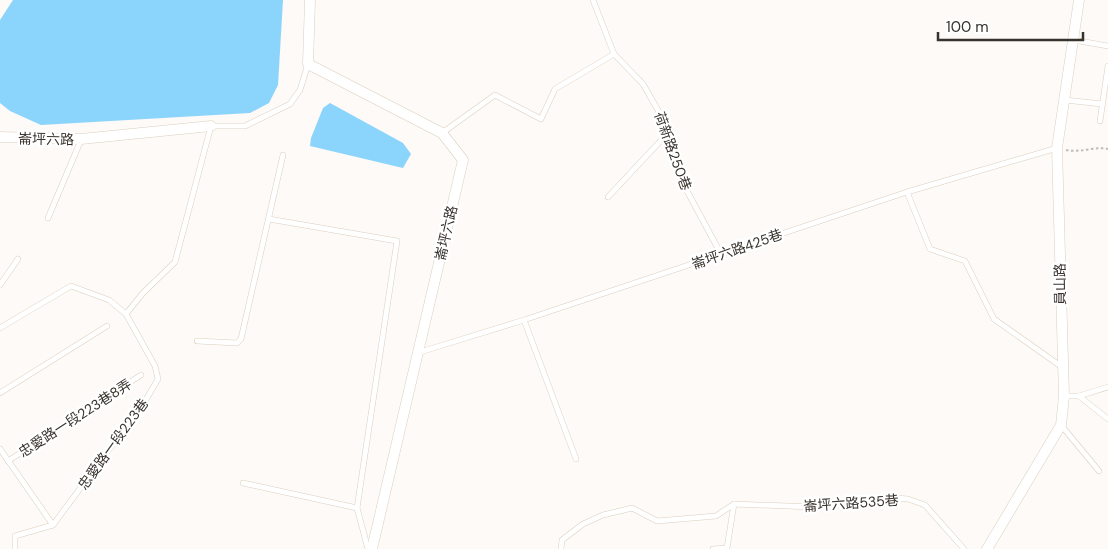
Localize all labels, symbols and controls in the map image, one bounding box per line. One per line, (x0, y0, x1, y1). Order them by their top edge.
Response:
scale bar (938, 10, 1083, 42)
text: 100 m (946, 17, 989, 37)
street label: 荷新路250巷 (650, 109, 696, 193)
street label: 崙坪六路 (18, 130, 74, 148)
street label: 崙坪六路 (431, 204, 461, 262)
street label: 崙坪六路425巷 (689, 225, 785, 273)
street label: 員山路 (1051, 263, 1069, 305)
street label: 忠愛路一段223巷8弄 (16, 375, 134, 461)
street label: 忠愛路一段223巷 (74, 395, 152, 493)
street label: 崙坪六路535巷 (803, 491, 899, 515)

